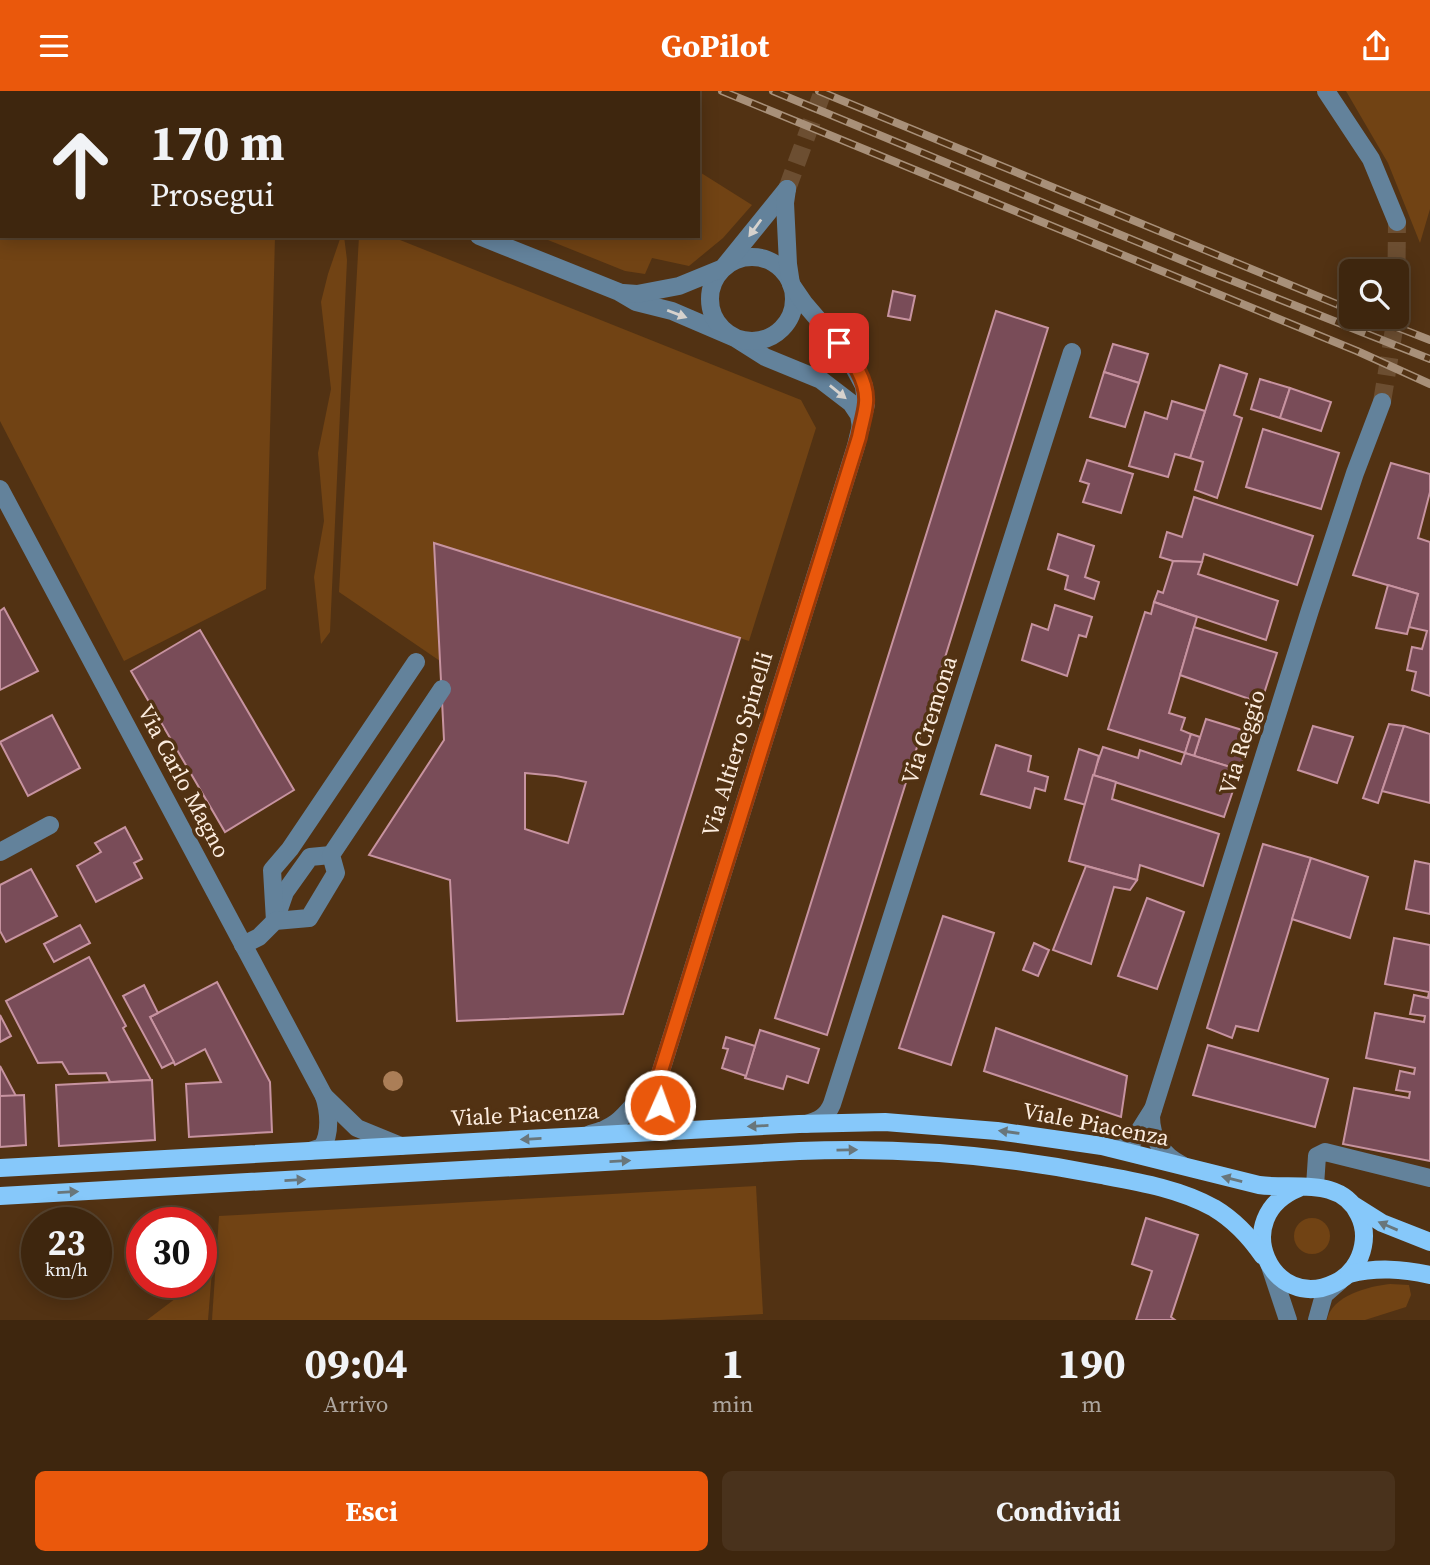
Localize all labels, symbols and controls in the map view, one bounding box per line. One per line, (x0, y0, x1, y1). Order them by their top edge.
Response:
text: GoPilot (661, 24, 769, 68)
icon: menu (35, 27, 73, 65)
icon: share (1357, 27, 1395, 65)
text: 170 m (150, 109, 285, 176)
icon: ahead (35, 119, 126, 210)
text: Prosegui (150, 173, 274, 217)
one-way arrow (748, 219, 762, 237)
map controls (1339, 259, 1409, 329)
button: search (1339, 259, 1409, 329)
one-way arrow (667, 308, 688, 319)
pin (809, 313, 869, 373)
icon: arrive (820, 324, 858, 362)
one-way arrow (829, 384, 847, 400)
street label: Via Altiero Spinelli (694, 647, 780, 841)
street label: Via Cremona (893, 651, 965, 788)
street label: Via Reggio (1211, 686, 1273, 798)
street label: Via Carlo Magno (130, 699, 238, 863)
position arrow (623, 1068, 697, 1142)
street label: Viale Piacenza (450, 1094, 600, 1134)
street label: Viale Piacenza (1020, 1094, 1172, 1154)
one-way arrow (747, 1121, 769, 1132)
one-way arrow (998, 1127, 1020, 1138)
one-way arrow (519, 1133, 541, 1144)
one-way arrow (837, 1144, 859, 1155)
one-way arrow (609, 1156, 631, 1167)
one-way arrow (1220, 1173, 1242, 1184)
one-way arrow (285, 1174, 307, 1185)
one-way arrow (57, 1187, 79, 1198)
speed limit sign: 30 (126, 1207, 217, 1298)
text: 23 (48, 1219, 85, 1267)
one-way arrow (1377, 1220, 1398, 1231)
text: km/h (45, 1257, 88, 1282)
text: 09:04 (304, 1334, 408, 1392)
text: 1 (721, 1334, 744, 1392)
text: 190 (1058, 1334, 1126, 1392)
text: Arrivo (323, 1388, 388, 1420)
text: min (712, 1388, 753, 1420)
text: m (1081, 1388, 1102, 1420)
button: Esci (35, 1471, 708, 1551)
button: Condividi (722, 1471, 1395, 1551)

